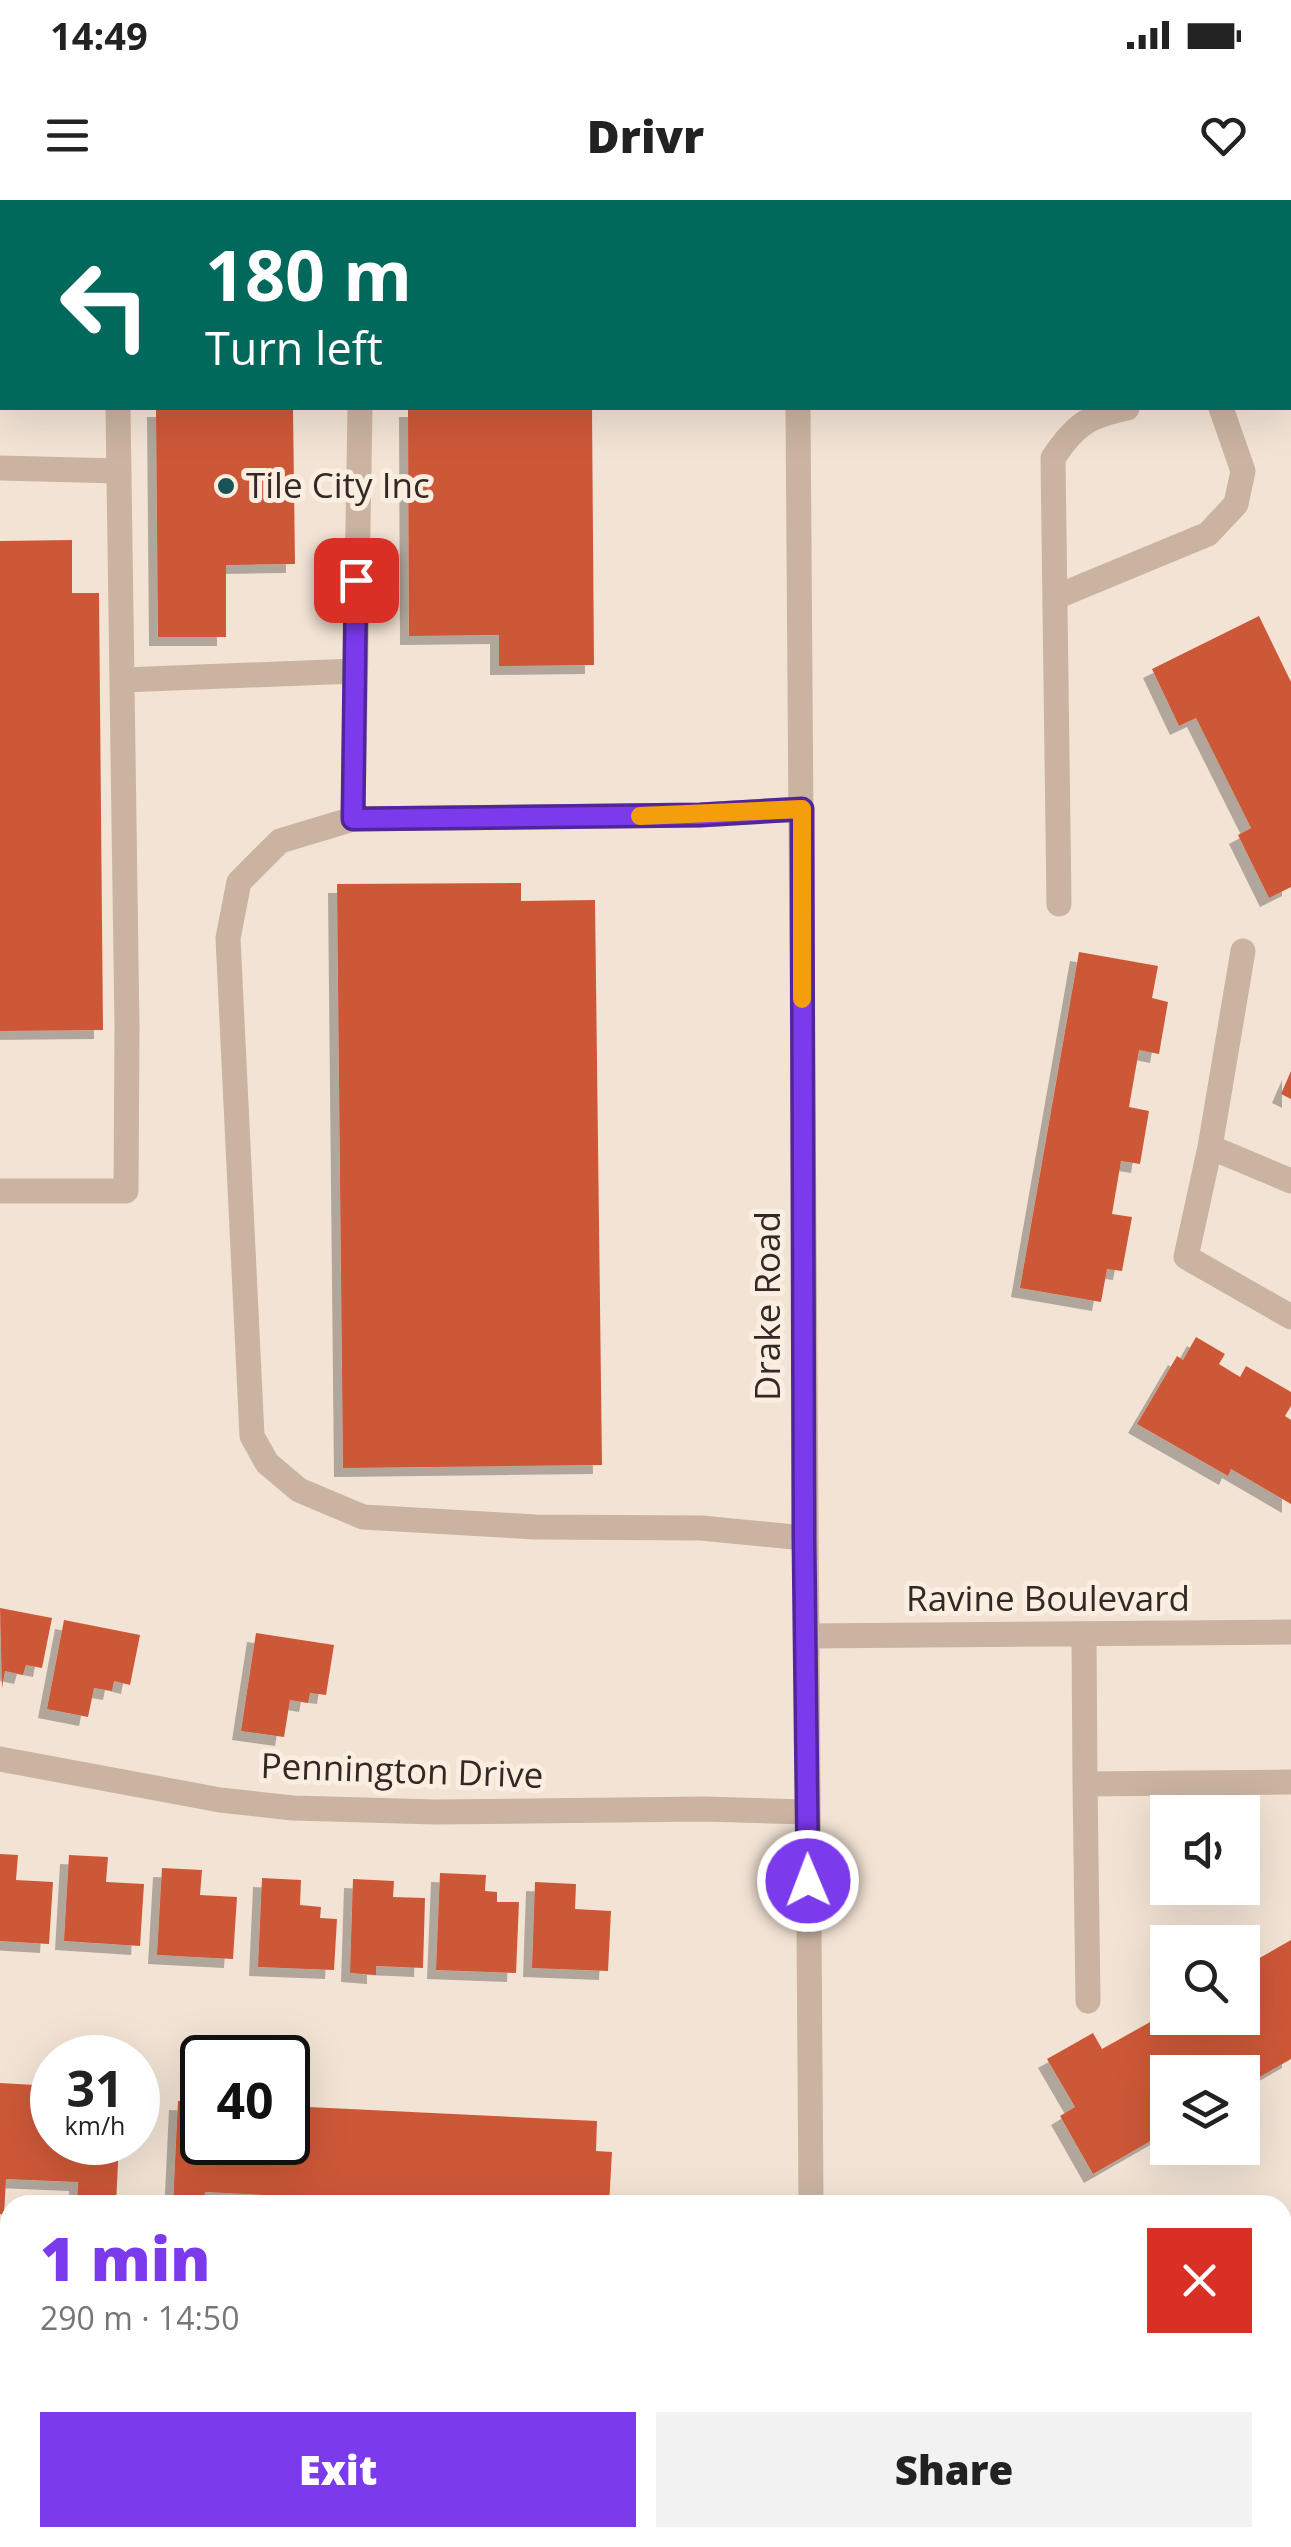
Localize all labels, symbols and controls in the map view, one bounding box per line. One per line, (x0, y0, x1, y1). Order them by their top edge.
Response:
text: 14:49 (50, 9, 148, 61)
text: Drivr (587, 105, 704, 166)
icon: menu (40, 108, 95, 163)
icon: heart (1196, 108, 1251, 163)
text: 180 m (205, 226, 412, 322)
icon: left (40, 240, 170, 370)
text: Turn left (205, 317, 383, 378)
place label: Tile City Inc (246, 461, 430, 508)
marker: Tile City Inc (215, 475, 237, 497)
pin (314, 538, 399, 623)
icon: arrive (329, 553, 384, 608)
street label: Drake Road (743, 1211, 790, 1401)
street label: Ravine Boulevard (906, 1574, 1190, 1621)
street label: Pennington Drive (260, 1741, 544, 1798)
map controls (1150, 1795, 1260, 2165)
button: sound (1150, 1795, 1260, 1905)
position arrow (756, 1829, 860, 1933)
button: search (1150, 1925, 1260, 2035)
speed limit sign: 40 (180, 2035, 310, 2165)
text: 31 (66, 2054, 124, 2122)
button: layers (1150, 2055, 1260, 2165)
text: km/h (65, 2108, 125, 2142)
text: 1 min (40, 2217, 210, 2299)
button: close (1147, 2228, 1252, 2333)
text: 290 m · 14:50 (40, 2296, 239, 2339)
button: Exit (40, 2412, 636, 2527)
button: Share (656, 2412, 1252, 2527)

